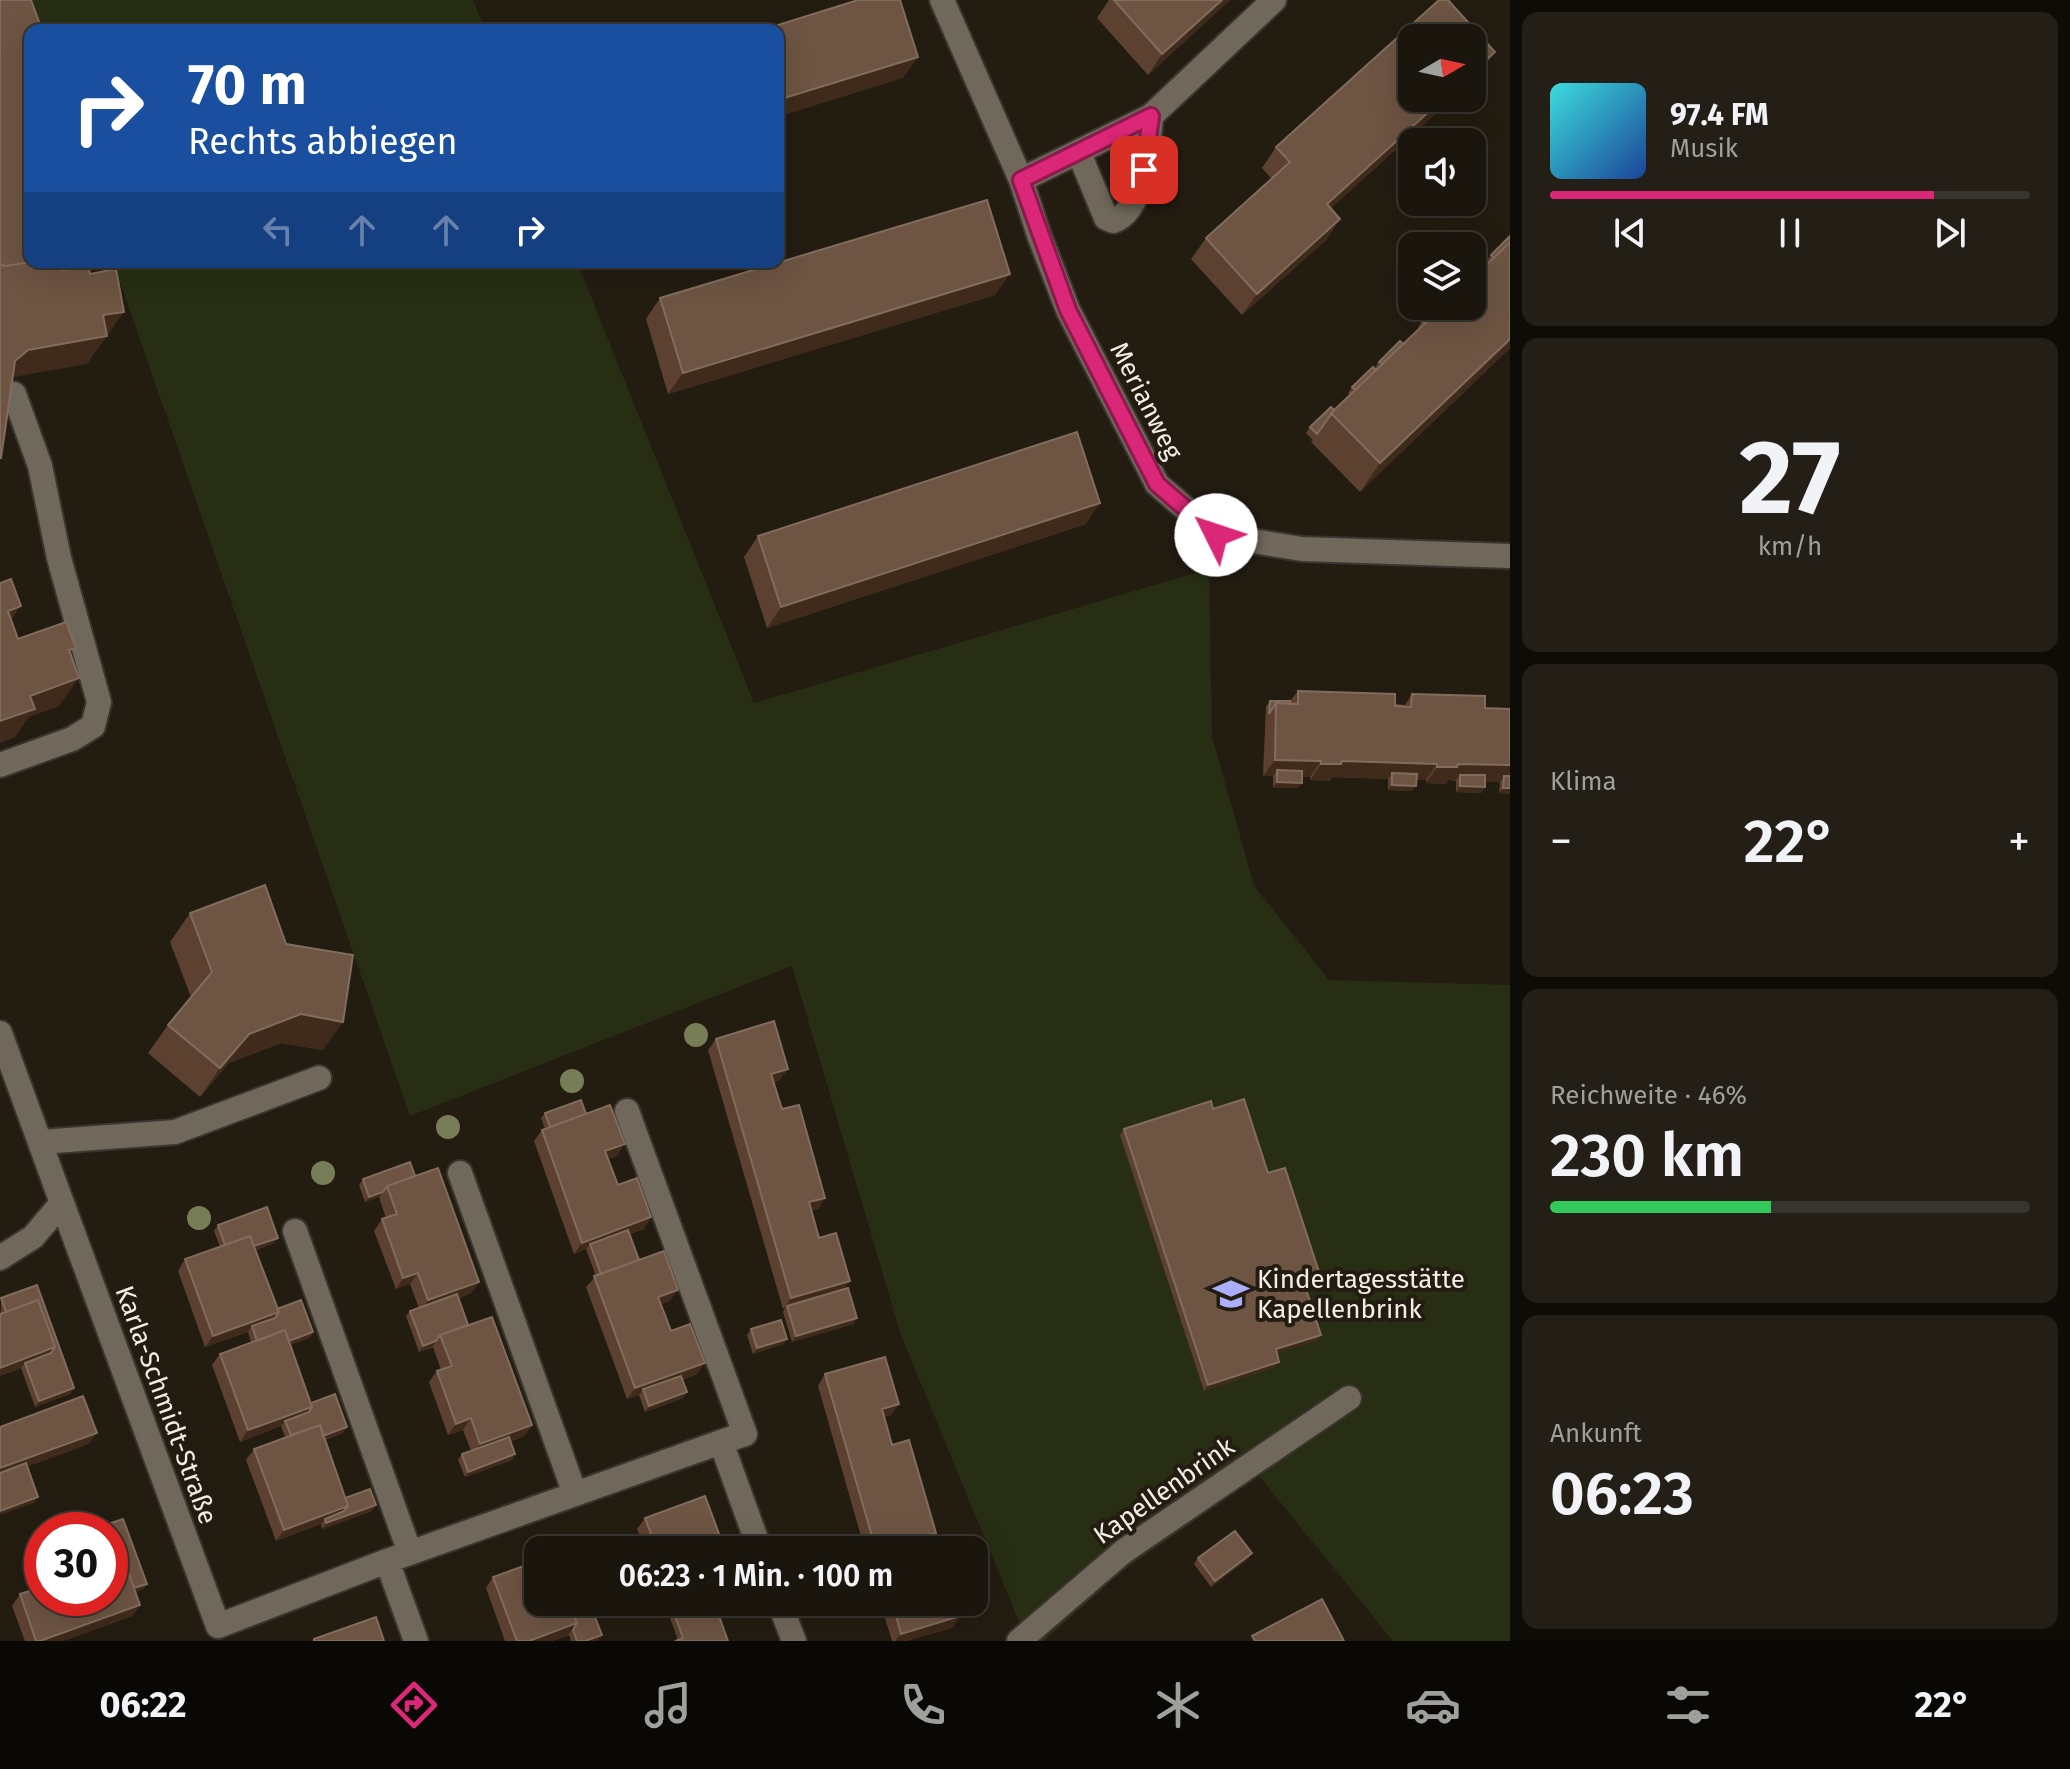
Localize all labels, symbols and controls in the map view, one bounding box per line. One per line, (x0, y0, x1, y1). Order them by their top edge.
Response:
north arrow (1398, 24, 1486, 112)
map controls (1398, 24, 1486, 320)
text: 70 m (188, 52, 307, 119)
icon: right (56, 56, 160, 160)
text: 97.4 FM (1670, 97, 1769, 133)
text: Rechts abbiegen (188, 120, 458, 164)
button: sound (1398, 128, 1486, 216)
text: Musik (1670, 133, 1738, 164)
pin (1110, 136, 1178, 204)
icon: arrive (1122, 148, 1166, 192)
icon: left (256, 208, 300, 252)
icon: ahead (340, 208, 384, 252)
icon: ahead (424, 208, 468, 252)
icon: right (508, 208, 552, 252)
icon: previous (1608, 211, 1652, 255)
icon: pause (1768, 211, 1812, 255)
icon: next (1928, 211, 1972, 255)
button: layers (1398, 232, 1486, 320)
street label: Merianweg (1103, 337, 1189, 465)
text: 27 (1739, 416, 1841, 541)
position arrow (1174, 493, 1258, 577)
text: km/h (1758, 531, 1822, 562)
text: Klima (1550, 766, 1617, 797)
text: 22° (1744, 806, 1836, 878)
text: − (1550, 815, 1572, 868)
text: + (2008, 815, 2030, 868)
text: Reichweite · 46% (1550, 1080, 1747, 1111)
text: 230 km (1550, 1120, 1744, 1192)
place label: Kindertagesstätte Kapellenbrink (1257, 1264, 1465, 1325)
school or university icon: Kindertagesstätte Kapellenbrink (1212, 1275, 1250, 1313)
street label: Karla-Schmidt-Straße (108, 1282, 224, 1528)
text: Ankunft (1550, 1418, 1642, 1449)
street label: Kapellenbrink (1088, 1431, 1241, 1551)
text: 06:23 (1550, 1458, 1694, 1530)
speed limit sign: 30 (24, 1512, 128, 1616)
text: 06:23 · 1 Min. · 100 m (619, 1558, 893, 1594)
icon: directions (386, 1677, 442, 1733)
icon: music (640, 1677, 696, 1733)
icon: phone (895, 1677, 951, 1733)
icon: climate (1150, 1677, 1206, 1733)
icon: car (1405, 1677, 1461, 1733)
icon: filters (1660, 1677, 1716, 1733)
text: 06:22 (99, 1683, 187, 1727)
text: 22° (1915, 1683, 1971, 1727)

